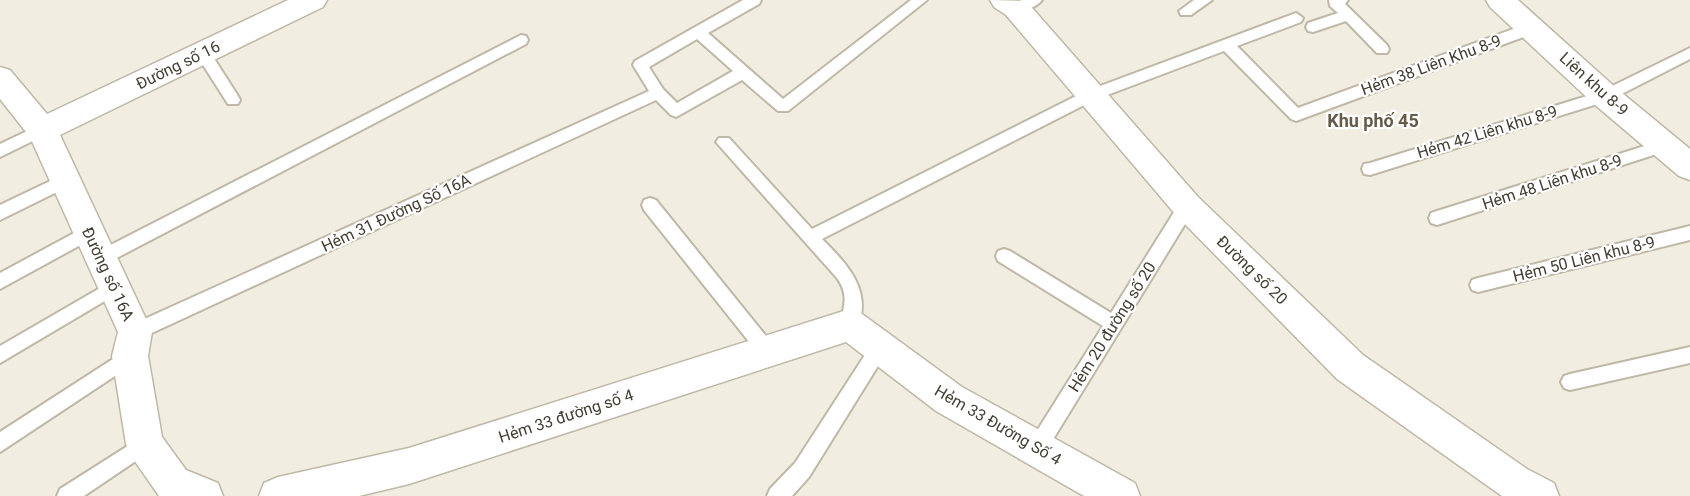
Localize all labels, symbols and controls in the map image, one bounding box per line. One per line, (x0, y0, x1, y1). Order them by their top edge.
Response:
street label: Hẻm 38 Liên Khu 8-9 (1358, 31, 1504, 99)
street label: Đường số 16 (133, 37, 223, 93)
street label: Liên khu 8-9 (1556, 48, 1632, 120)
street label: Hẻm 42 Liên khu 8-9 (1415, 102, 1559, 162)
district label: Khu phố 45 (1327, 110, 1419, 131)
street label: Hẻm 48 Liên khu 8-9 (1480, 150, 1624, 214)
street label: Hẻm 31 Đường Số 16A (318, 170, 474, 256)
street label: Đường số 16A (78, 224, 138, 324)
street label: Đường số 20 (1213, 232, 1291, 308)
street label: Hẻm 50 Liên khu 8-9 (1511, 232, 1657, 286)
street label: Hẻm 20 đường số 20 (1064, 259, 1160, 395)
street label: Hẻm 33 Đường Số 4 (931, 381, 1065, 469)
street label: Hẻm 33 đường số 4 (496, 385, 636, 447)

